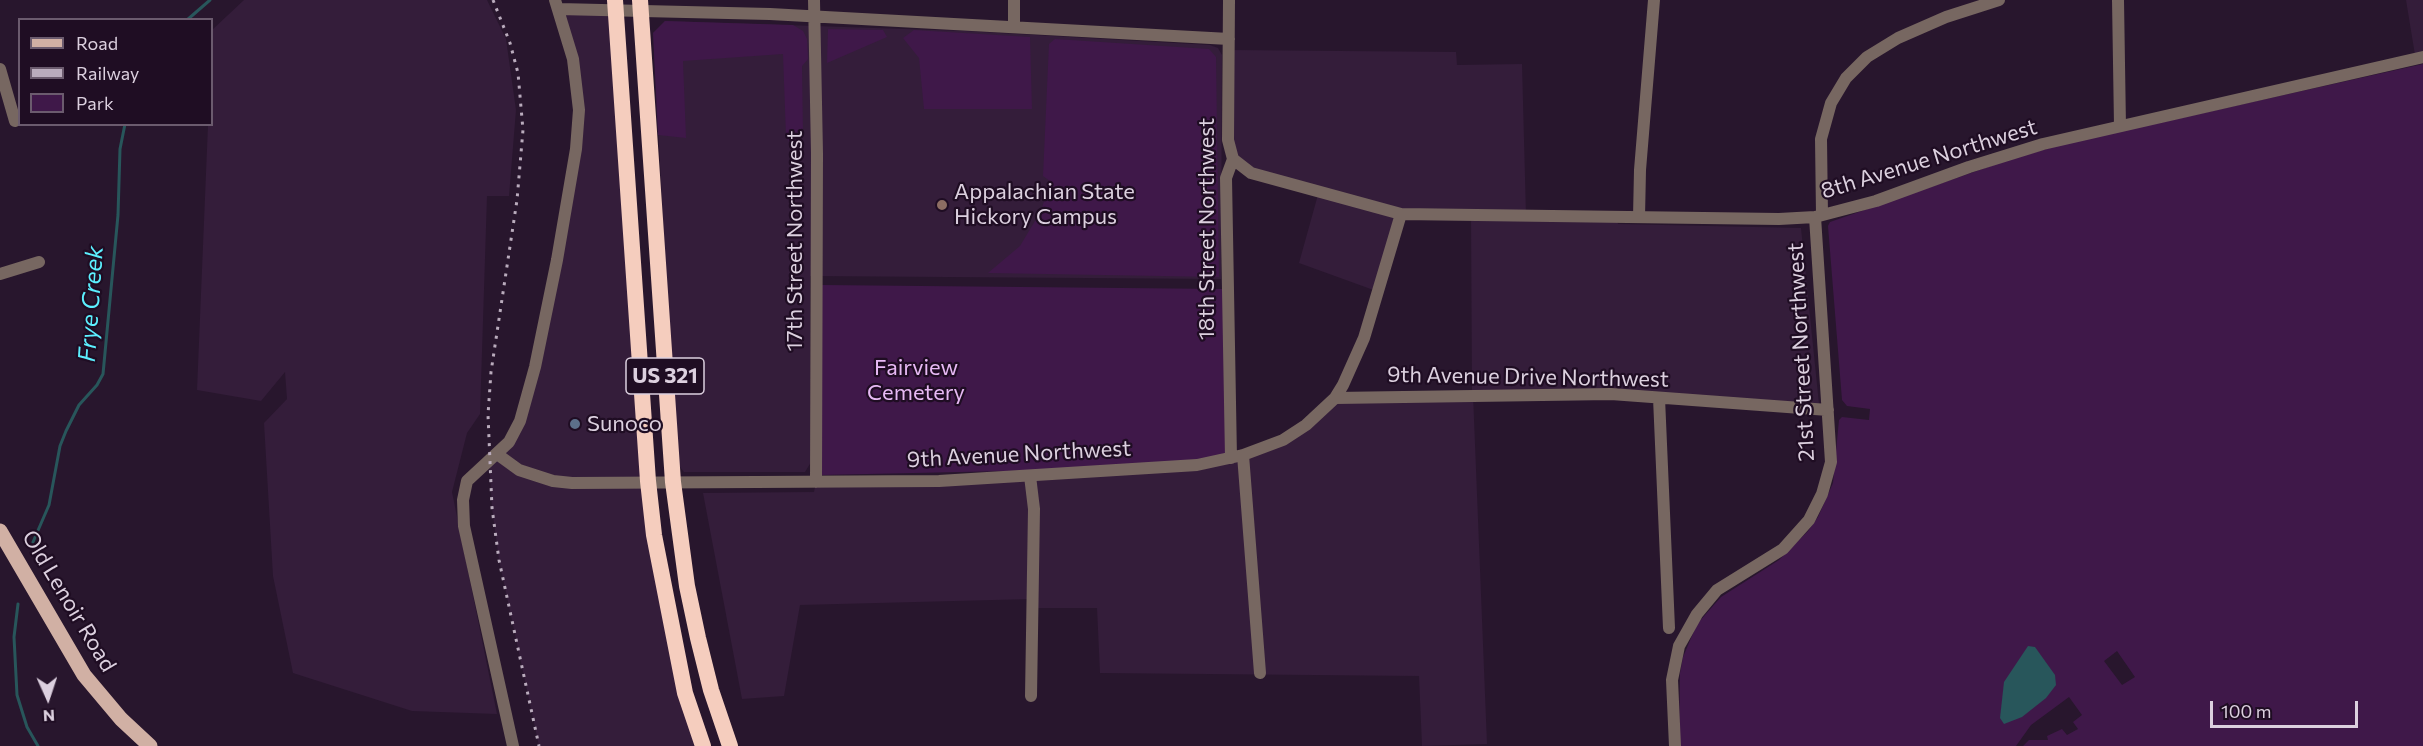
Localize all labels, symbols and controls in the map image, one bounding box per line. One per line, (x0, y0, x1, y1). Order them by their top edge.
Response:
legend (18, 18, 213, 126)
text: Road (76, 32, 118, 54)
text: Railway (76, 62, 139, 84)
text: Park (76, 92, 114, 114)
street label: 8th Avenue Northwest (1818, 114, 2040, 204)
street label: 18th Street Northwest (1194, 118, 1220, 340)
street label: 17th Street Northwest (782, 131, 808, 351)
place label: Appalachian State Hickory Campus (954, 179, 1135, 230)
marker: Appalachian State Hickory Campus (935, 198, 949, 212)
street label: 21st Street Northwest (1782, 242, 1820, 462)
water label: Frye Creek (73, 245, 109, 363)
park label: Fairview Cemetery (867, 355, 965, 406)
road number: US 321 (626, 358, 704, 394)
street label: 9th Avenue Drive Northwest (1387, 361, 1669, 393)
place label: Sunoco (587, 411, 662, 437)
marker: Sunoco (568, 417, 582, 431)
street label: 9th Avenue Northwest (906, 435, 1132, 473)
street label: Old Lenoir Road (16, 525, 122, 677)
north arrow (18, 668, 78, 728)
scale bar (2213, 689, 2362, 727)
text: 100 m (2221, 700, 2271, 722)
text: N (42, 707, 55, 726)

